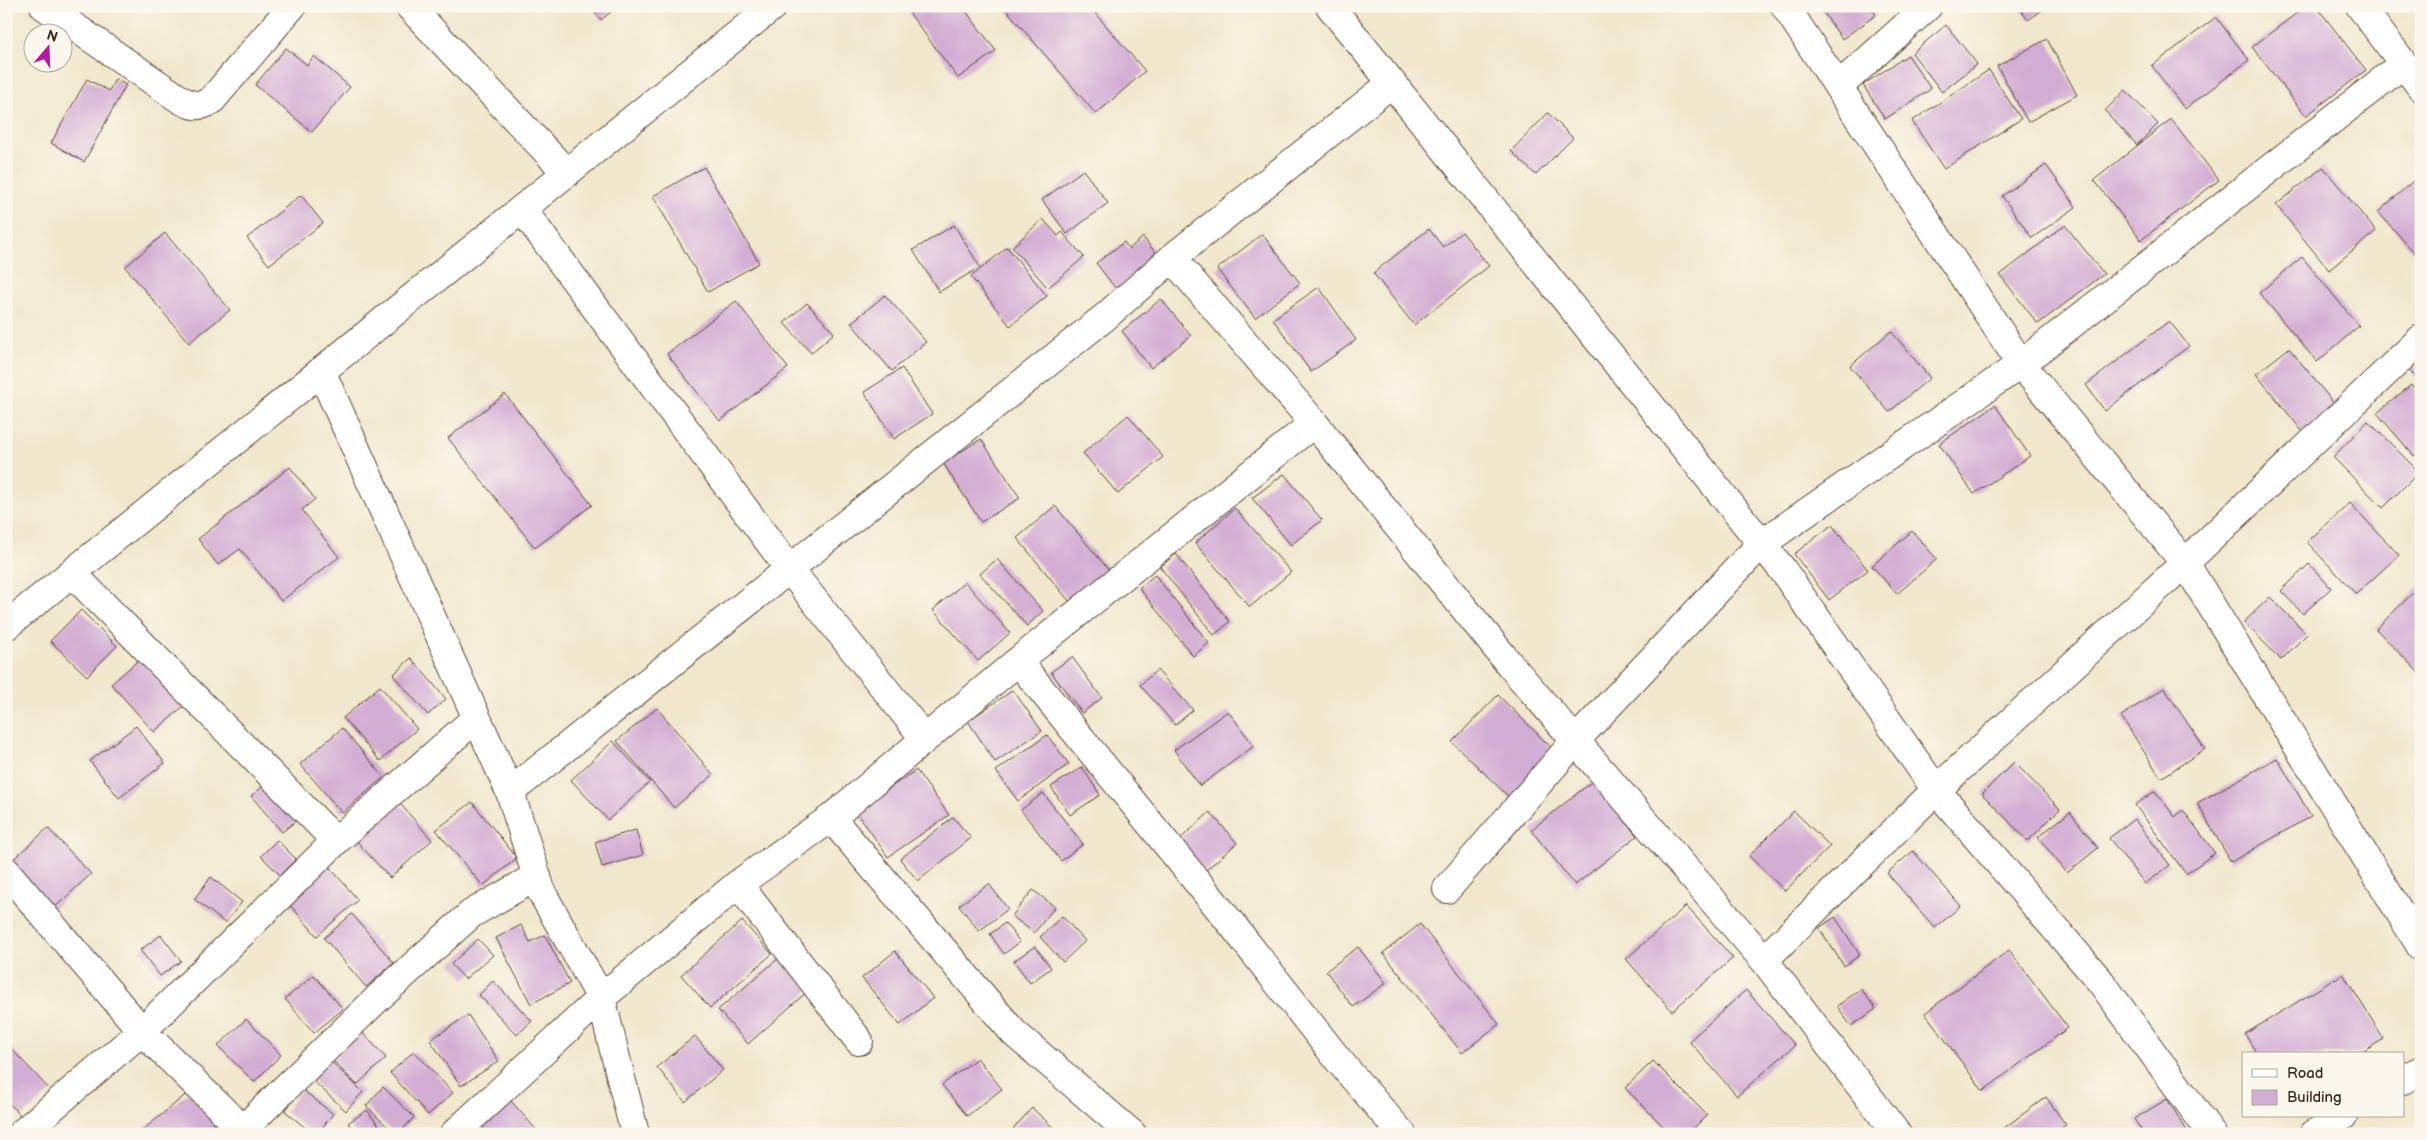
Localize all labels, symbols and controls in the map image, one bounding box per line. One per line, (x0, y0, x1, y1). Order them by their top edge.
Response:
north arrow (22, 22, 72, 72)
text: N (44, 26, 60, 46)
legend (2242, 1052, 2404, 1118)
text: Road (2287, 1064, 2323, 1083)
text: Building (2287, 1088, 2342, 1107)

